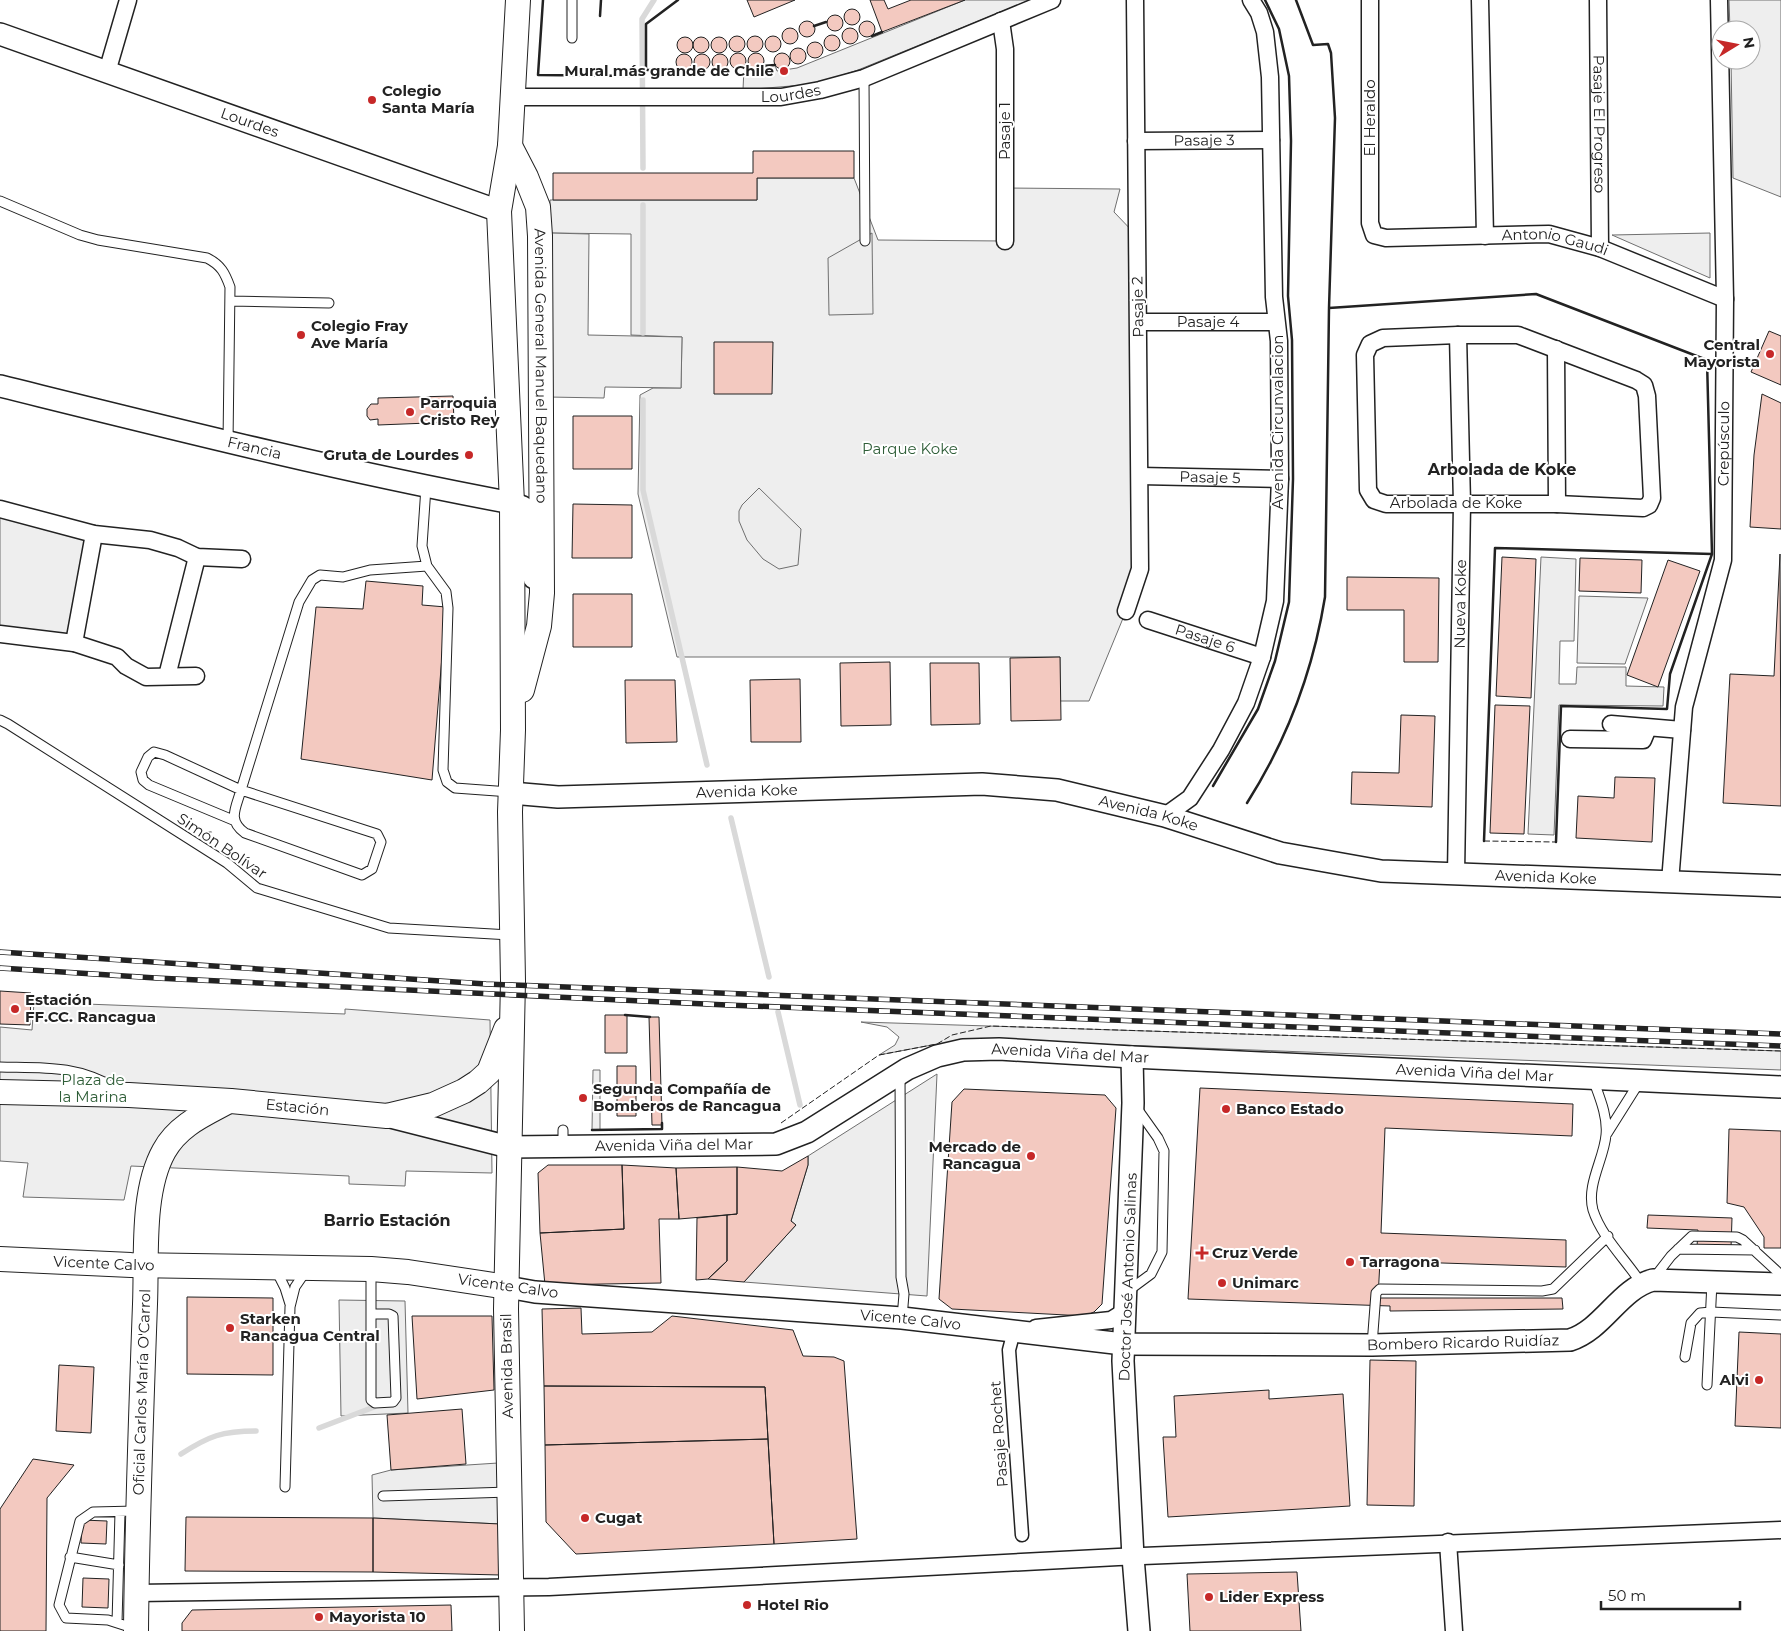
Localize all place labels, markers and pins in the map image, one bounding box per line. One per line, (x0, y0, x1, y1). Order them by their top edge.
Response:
place label: Mural más grande de Chile (564, 61, 774, 80)
marker: Mural más grande de Chile (778, 65, 790, 77)
place label: Colegio Santa María (382, 81, 475, 117)
marker: Colegio Santa María (366, 94, 378, 106)
place label: Colegio Fray Ave María (310, 316, 409, 352)
marker: Colegio Fray Ave María (295, 329, 307, 341)
place label: Central Mayorista (1684, 335, 1760, 371)
marker: Central Mayorista (1764, 348, 1776, 360)
place label: Parroquia Cristo Rey (420, 393, 501, 429)
marker: Parroquia Cristo Rey (404, 406, 416, 418)
place label: Gruta de Lourdes (324, 445, 459, 464)
marker: Gruta de Lourdes (463, 449, 475, 461)
place label: Estación FF.CC. Rancagua (25, 990, 156, 1026)
marker: Estación FF.CC. Rancagua (9, 1003, 21, 1015)
place label: Segunda Compañía de Bomberos de Rancagua (593, 1079, 781, 1115)
marker: Segunda Compañía de Bomberos de Rancagua (577, 1092, 589, 1104)
place label: Banco Estado (1236, 1099, 1344, 1118)
marker: Banco Estado (1220, 1103, 1232, 1115)
place label: Mercado de Rancagua (928, 1137, 1021, 1173)
marker: Mercado de Rancagua (1025, 1150, 1037, 1162)
place label: Cruz Verde (1212, 1243, 1298, 1262)
marker: Cruz Verde (1196, 1247, 1208, 1259)
place label: Tarragona (1360, 1252, 1440, 1271)
marker: Tarragona (1344, 1256, 1356, 1268)
place label: Unimarc (1232, 1273, 1299, 1292)
marker: Unimarc (1216, 1277, 1228, 1289)
place label: Starken Rancagua Central (240, 1309, 380, 1345)
marker: Starken Rancagua Central (224, 1322, 236, 1334)
place label: Alvi (1719, 1370, 1749, 1389)
marker: Alvi (1753, 1374, 1765, 1386)
place label: Cugat (595, 1508, 643, 1527)
marker: Cugat (579, 1512, 591, 1524)
place label: Lider Express (1219, 1587, 1324, 1606)
marker: Lider Express (1203, 1591, 1215, 1603)
place label: Hotel Rio (757, 1595, 829, 1614)
marker: Hotel Rio (741, 1599, 753, 1611)
place label: Mayorista 10 (329, 1607, 426, 1626)
marker: Mayorista 10 (313, 1611, 325, 1623)

